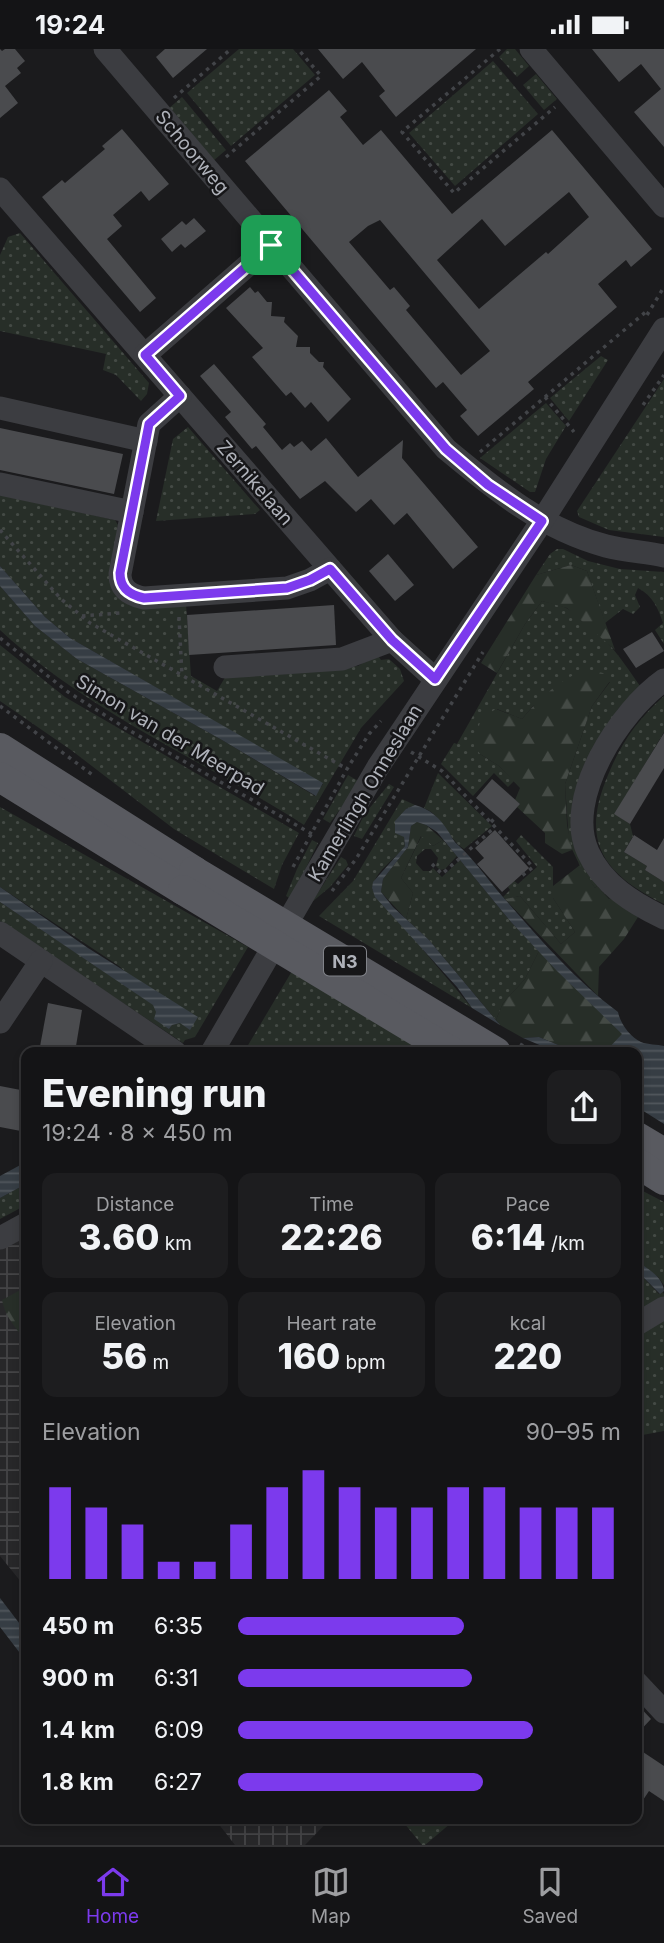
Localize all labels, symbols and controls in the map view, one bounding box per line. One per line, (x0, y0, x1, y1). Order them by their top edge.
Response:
text: 19:24 (35, 9, 105, 40)
street label: Schoorweg (150, 105, 234, 199)
pin (241, 215, 301, 275)
icon: arrive (252, 226, 290, 264)
street label: Zernikelaan (212, 436, 298, 530)
street label: Simon van der Meerpad (72, 670, 268, 800)
street label: Kamerlingh Onneslaan (303, 700, 427, 886)
road number: N3 (324, 946, 366, 975)
text: Evening run (42, 1070, 267, 1116)
button: share (547, 1070, 621, 1144)
text: 19:24 · 8 × 450 m (42, 1119, 233, 1147)
text: Distance (96, 1193, 174, 1216)
text: Time (309, 1193, 354, 1216)
text: Pace (505, 1193, 550, 1216)
text: 3.60 (78, 1216, 159, 1258)
text: 22:26 (280, 1216, 383, 1258)
text: 6:14 (471, 1216, 546, 1258)
text: km (159, 1232, 192, 1255)
text: /km (546, 1232, 585, 1255)
text: Elevation (94, 1312, 176, 1335)
text: Heart rate (286, 1312, 376, 1335)
text: kcal (510, 1312, 546, 1335)
text: 56 (101, 1335, 147, 1377)
text: 160 (277, 1335, 340, 1377)
text: 220 (493, 1335, 562, 1377)
text: m (147, 1351, 169, 1374)
text: bpm (340, 1351, 386, 1374)
text: Elevation (42, 1418, 141, 1446)
text: 90–95 m (526, 1418, 621, 1446)
text: 450 m (42, 1612, 114, 1640)
text: 6:35 (154, 1612, 203, 1640)
text: 900 m (42, 1664, 114, 1692)
text: 6:31 (154, 1664, 198, 1692)
text: 1.4 km (42, 1716, 115, 1744)
text: 6:09 (154, 1716, 204, 1744)
text: 1.8 km (42, 1768, 114, 1796)
text: 6:27 (154, 1768, 202, 1796)
tab: Home (86, 1863, 139, 1928)
tab: Map (311, 1863, 351, 1928)
tab: Saved (522, 1863, 578, 1928)

